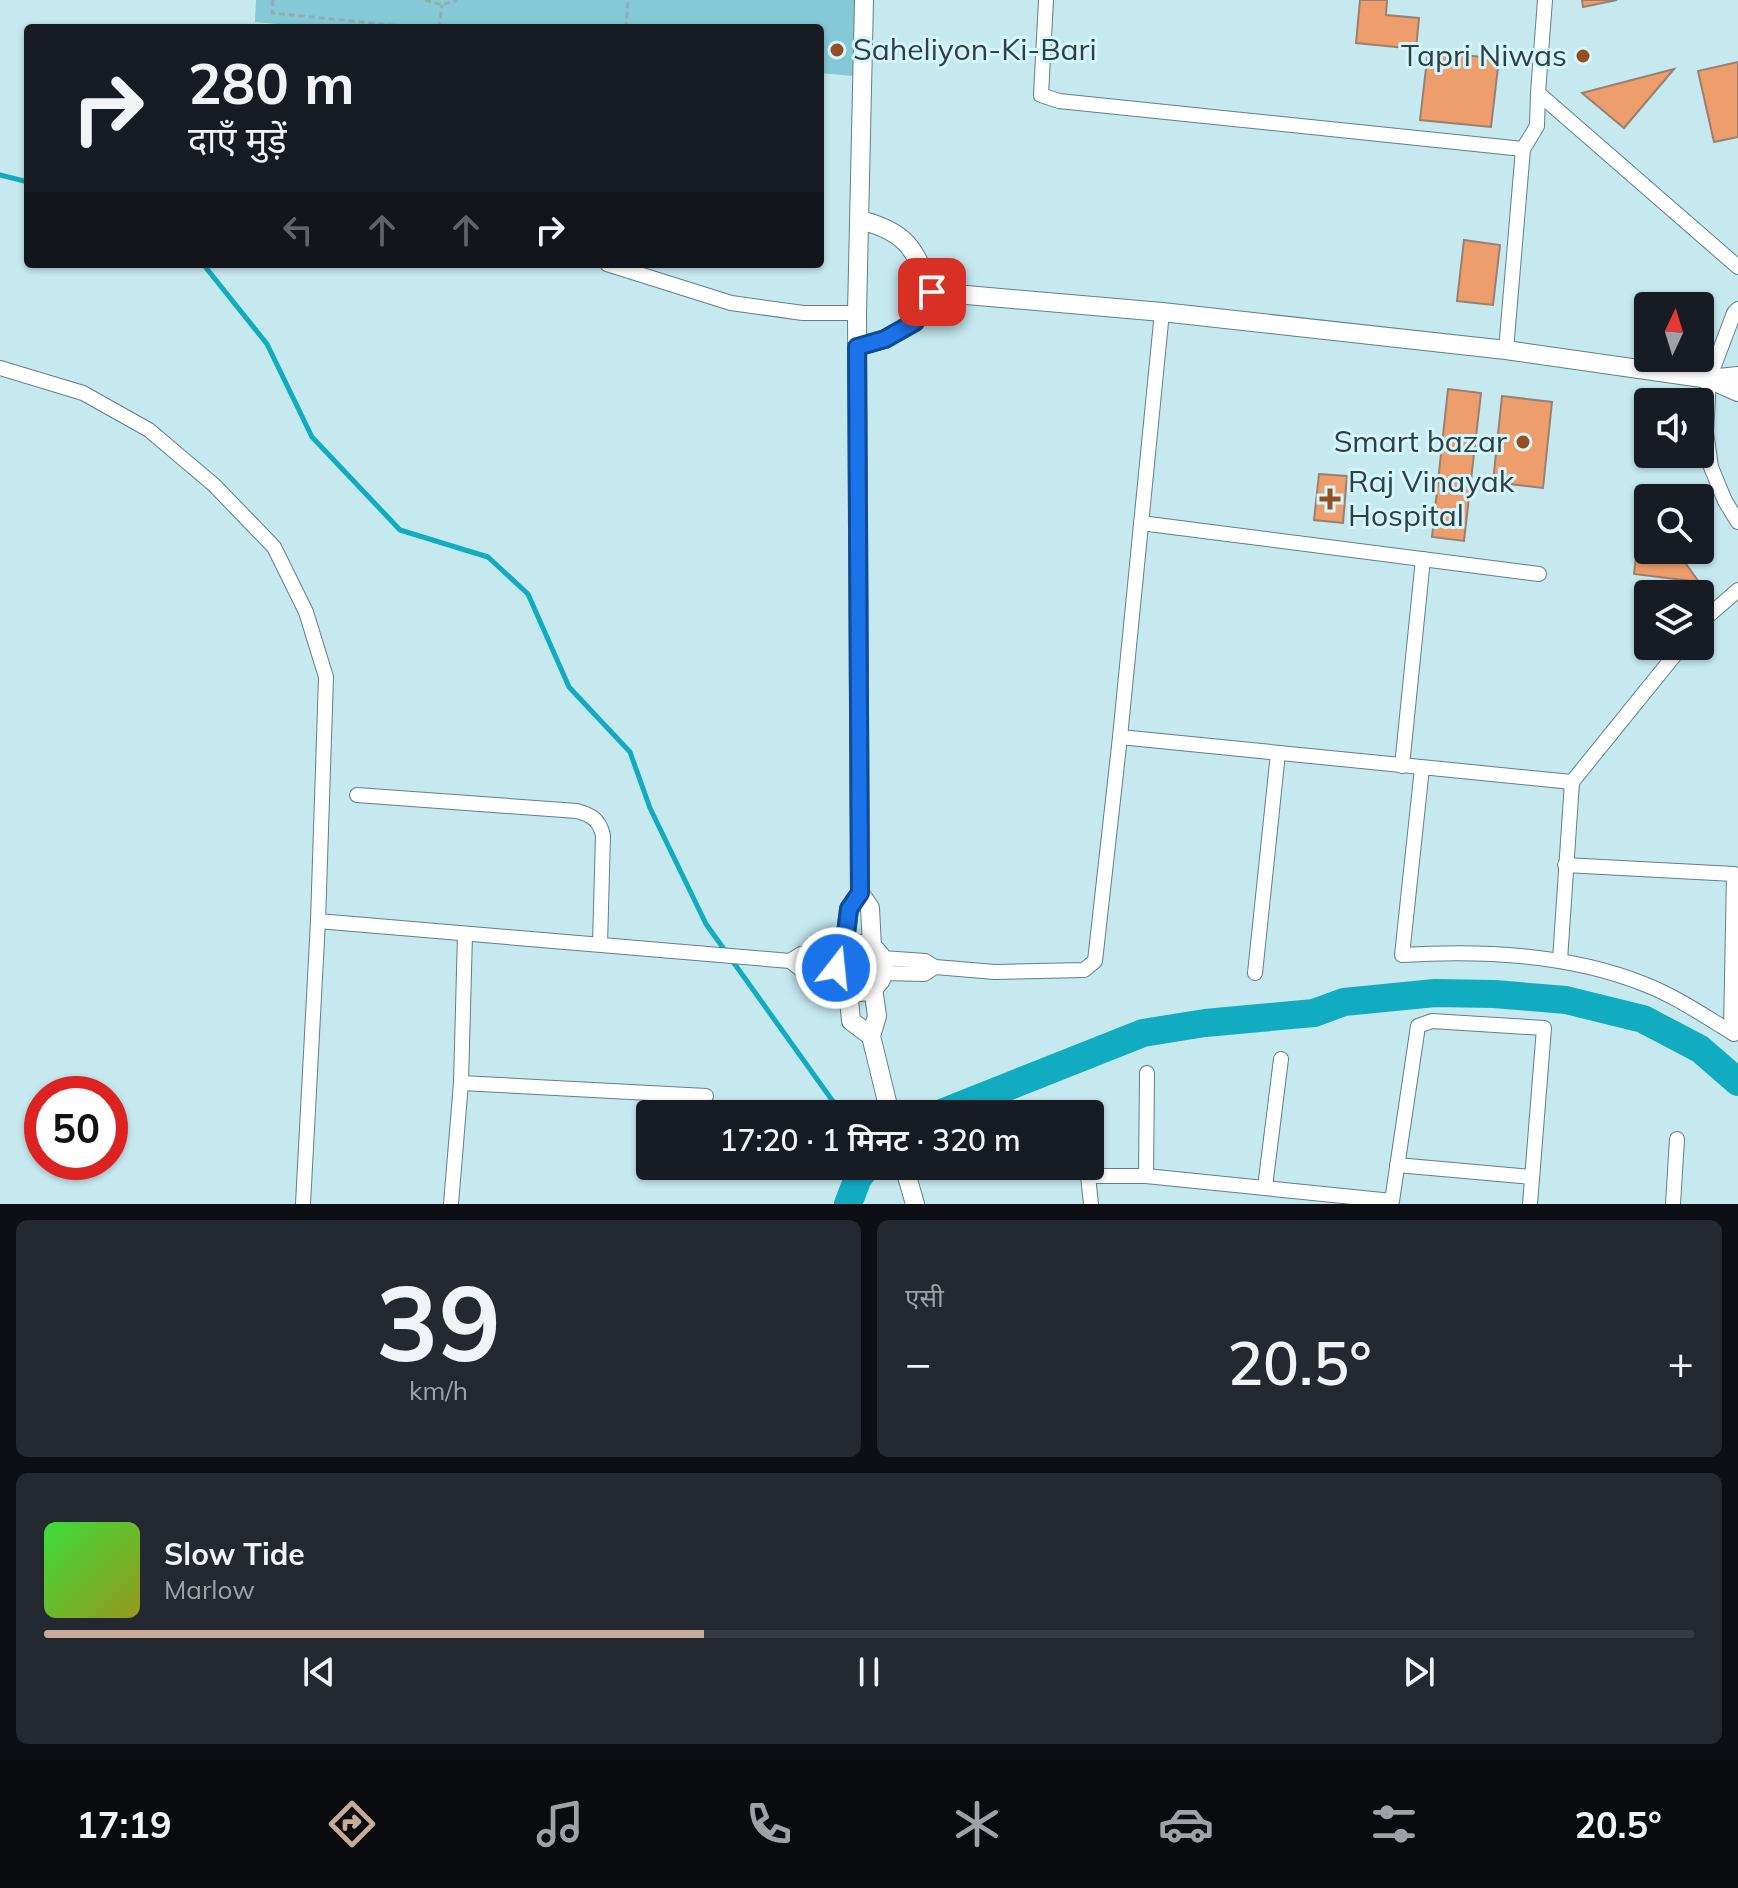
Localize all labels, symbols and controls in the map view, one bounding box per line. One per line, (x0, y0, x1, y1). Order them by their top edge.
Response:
place label: Saheliyon-Ki-Bari (853, 30, 1097, 68)
place label: Tapri Niwas (1401, 36, 1567, 74)
marker: Saheliyon-Ki-Bari (828, 41, 846, 59)
marker: Tapri Niwas (1574, 47, 1592, 65)
text: 280 m (188, 48, 355, 118)
icon: right (56, 56, 160, 160)
text: दाएँ मुड़ें (188, 117, 287, 162)
icon: left (276, 208, 320, 252)
icon: ahead (360, 208, 404, 252)
icon: ahead (444, 208, 488, 252)
icon: right (528, 208, 572, 252)
pin (898, 258, 966, 326)
icon: arrive (910, 270, 954, 314)
north arrow (1634, 292, 1714, 372)
map controls (1634, 292, 1714, 660)
button: sound (1634, 388, 1714, 468)
place label: Smart bazar (1334, 422, 1507, 460)
marker: Smart bazar (1514, 433, 1532, 451)
place label: Raj Vinayak Hospital (1348, 462, 1515, 534)
button: search (1634, 484, 1714, 564)
marker: Raj Vinayak Hospital (1319, 488, 1341, 510)
button: layers (1634, 580, 1714, 660)
position arrow (794, 926, 878, 1010)
speed limit sign: 50 (24, 1076, 128, 1180)
text: 17:20 · 1 मिनट · 320 m (719, 1121, 1021, 1159)
text: 39 (376, 1256, 501, 1387)
text: एसी (905, 1281, 944, 1314)
text: 20.5° (1227, 1325, 1372, 1400)
text: − (905, 1335, 931, 1390)
text: + (1668, 1335, 1694, 1390)
text: km/h (409, 1374, 468, 1407)
text: Slow Tide (164, 1535, 305, 1573)
text: Marlow (164, 1573, 255, 1606)
icon: previous (297, 1650, 341, 1694)
icon: pause (847, 1650, 891, 1694)
icon: next (1397, 1650, 1441, 1694)
icon: directions (324, 1796, 380, 1852)
icon: music (532, 1796, 588, 1852)
icon: phone (741, 1796, 797, 1852)
icon: climate (949, 1796, 1005, 1852)
icon: car (1158, 1796, 1214, 1852)
icon: filters (1366, 1796, 1422, 1852)
text: 17:19 (76, 1802, 172, 1847)
text: 20.5° (1574, 1802, 1662, 1847)

